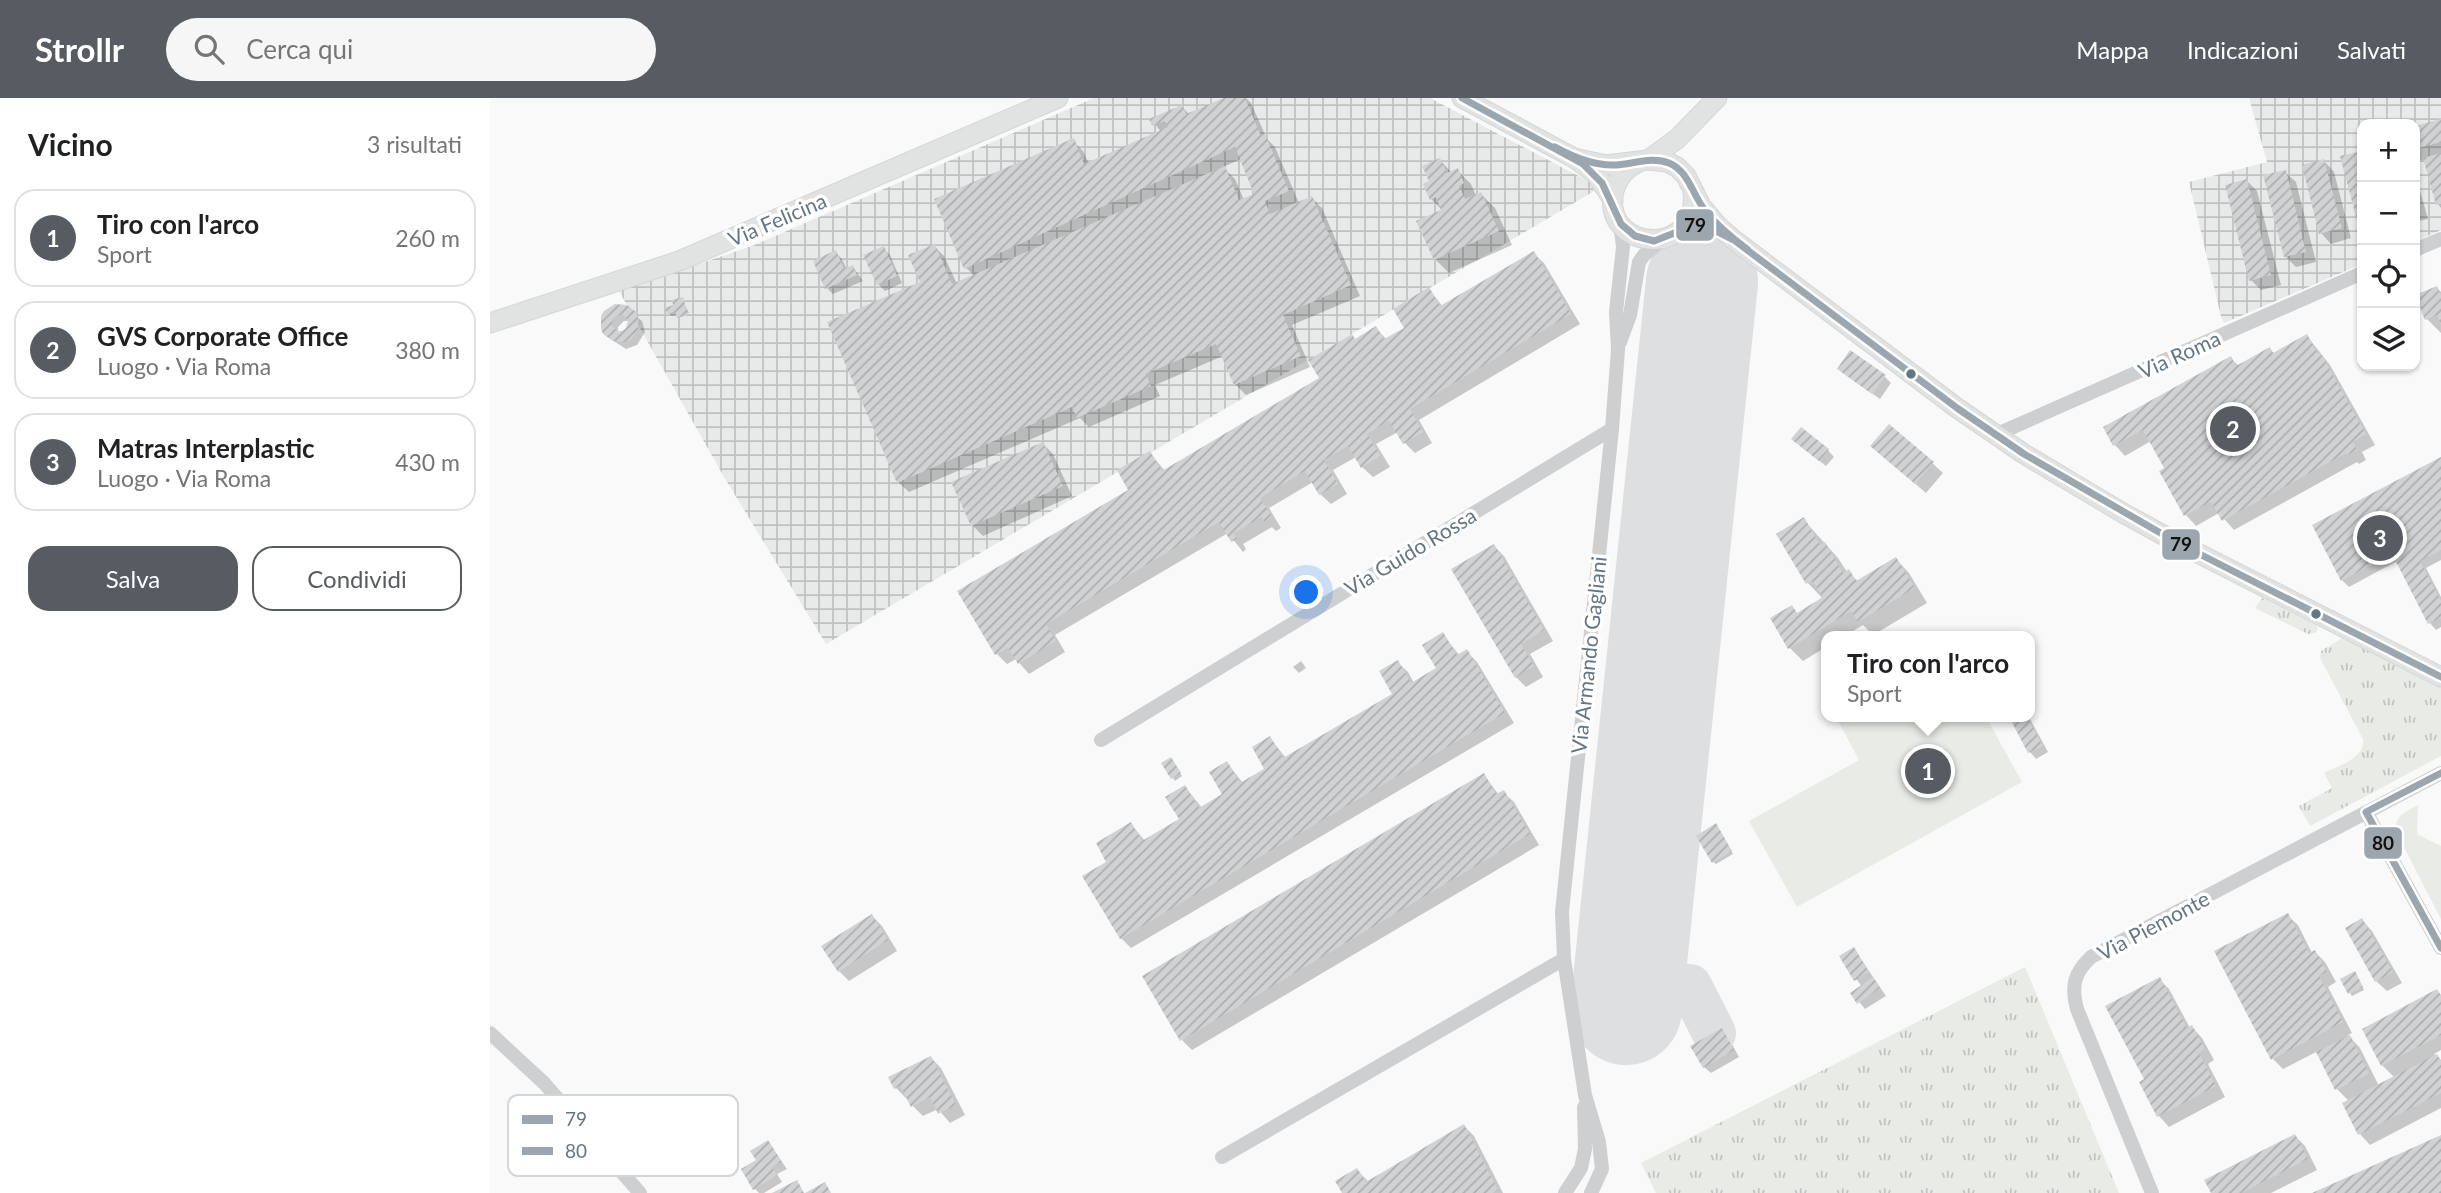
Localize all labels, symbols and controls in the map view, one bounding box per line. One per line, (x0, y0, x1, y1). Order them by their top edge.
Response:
search box (166, 18, 656, 81)
text: Strollr (35, 29, 124, 69)
icon: search (190, 30, 228, 68)
text: Cerca qui (246, 33, 353, 65)
text: Mappa (2076, 35, 2149, 64)
text: Indicazioni (2187, 35, 2299, 64)
text: Salvati (2337, 35, 2406, 64)
map controls (2357, 119, 2420, 371)
button: + (2357, 119, 2420, 182)
text: Vicino (28, 126, 113, 162)
text: 3 risultati (367, 130, 462, 158)
button: − (2357, 182, 2420, 245)
street label: Via Felicina (724, 187, 830, 251)
text: Tiro con l'arco (97, 208, 259, 240)
line badge: 79 (1675, 208, 1715, 242)
text: 79 (1684, 213, 1706, 236)
text: 1 (46, 224, 60, 252)
text: 260 m (395, 224, 460, 252)
text: Sport (97, 240, 152, 268)
button: locate (2357, 245, 2420, 308)
button: layers (2357, 308, 2420, 371)
text: GVS Corporate Office (97, 320, 348, 352)
street label: Via Roma (2134, 325, 2224, 383)
text: 2 (46, 336, 60, 364)
text: 380 m (395, 336, 460, 364)
text: Luogo · Via Roma (97, 352, 271, 380)
unlabelled marker (1904, 367, 1918, 381)
pin: 2 (2210, 403, 2256, 455)
text: Matras Interplastic (97, 432, 315, 464)
text: 3 (46, 448, 60, 476)
text: 430 m (395, 448, 460, 476)
text: Luogo · Via Roma (97, 464, 271, 492)
street label: Via Guido Rossa (1340, 502, 1480, 600)
pin: 3 (2357, 512, 2403, 564)
line badge: 79 (2161, 528, 2201, 561)
text: 79 (2170, 532, 2192, 555)
button: Salva (28, 546, 238, 611)
button: Condividi (252, 546, 462, 611)
street label: Via Armando Gagliani (1565, 555, 1611, 755)
your location (1289, 575, 1323, 609)
unlabelled marker (2309, 607, 2323, 621)
popup (1821, 631, 2035, 722)
text: Tiro con l'arco (1847, 647, 2009, 679)
text: Sport (1847, 679, 1902, 707)
pin: 1 (1905, 745, 1951, 797)
line badge: 80 (2363, 826, 2403, 860)
text: 80 (2372, 831, 2394, 854)
street label: Via Piemonte (2093, 885, 2213, 965)
legend (508, 1095, 738, 1176)
text: 79 (565, 1107, 587, 1130)
text: 80 (565, 1139, 587, 1162)

